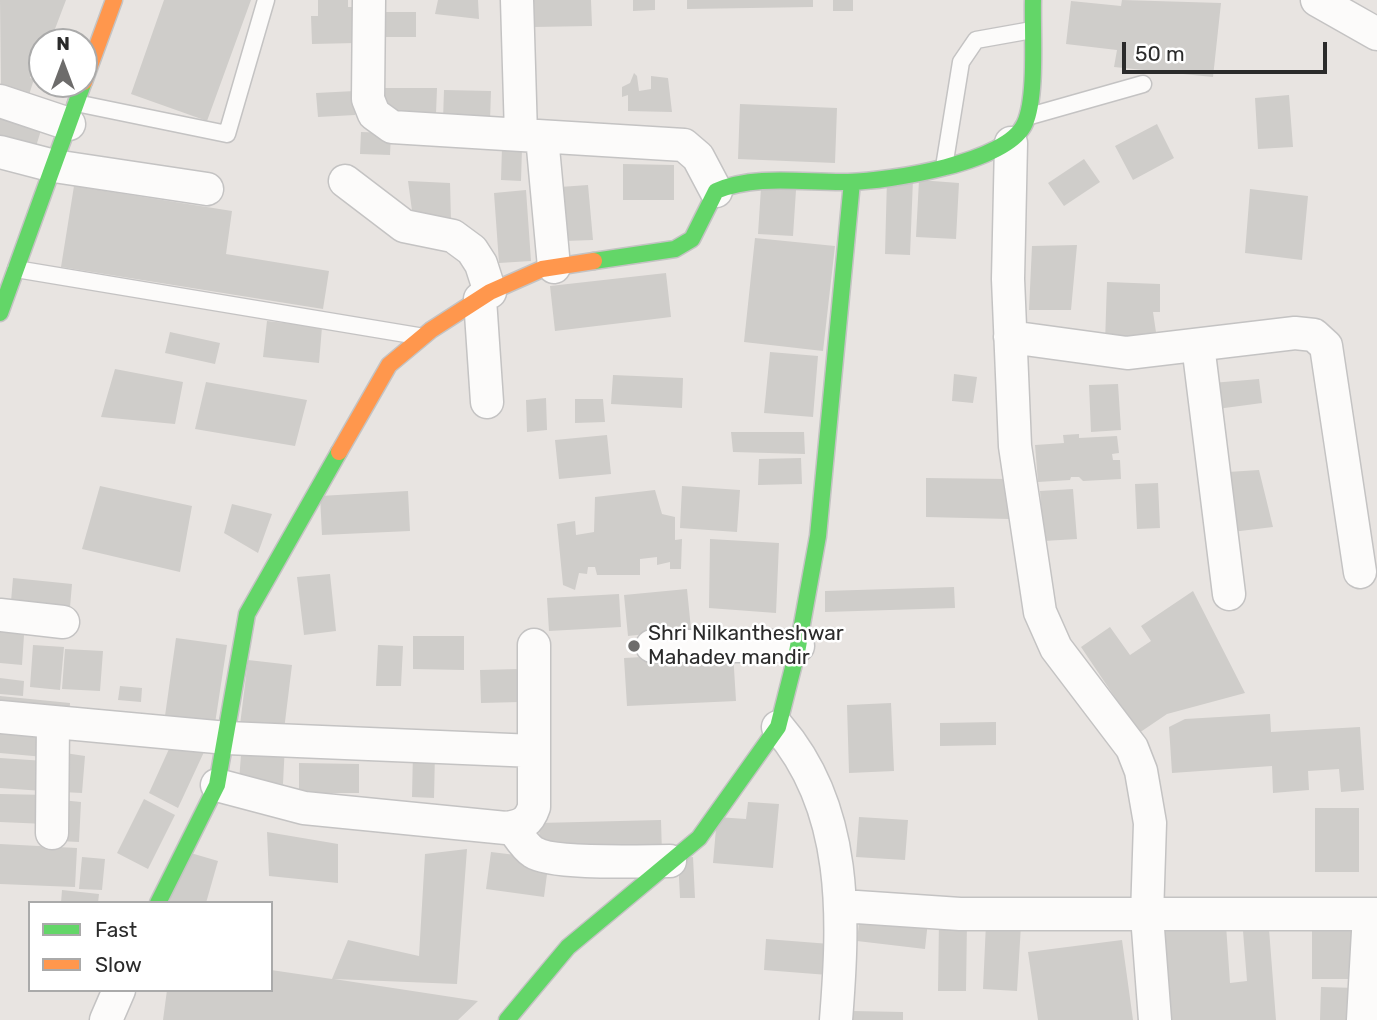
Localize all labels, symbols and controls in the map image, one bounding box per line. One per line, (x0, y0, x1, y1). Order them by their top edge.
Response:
north arrow (28, 28, 98, 98)
scale bar (1125, 28, 1330, 72)
text: N (56, 32, 70, 55)
text: 50 m (1135, 41, 1185, 66)
place label: Shri Nilkantheshwar Mahadev mandir (648, 621, 844, 671)
marker: Shri Nilkantheshwar Mahadev mandir (626, 638, 642, 654)
legend (28, 901, 273, 992)
text: Fast (95, 917, 137, 942)
text: Slow (95, 952, 142, 977)

